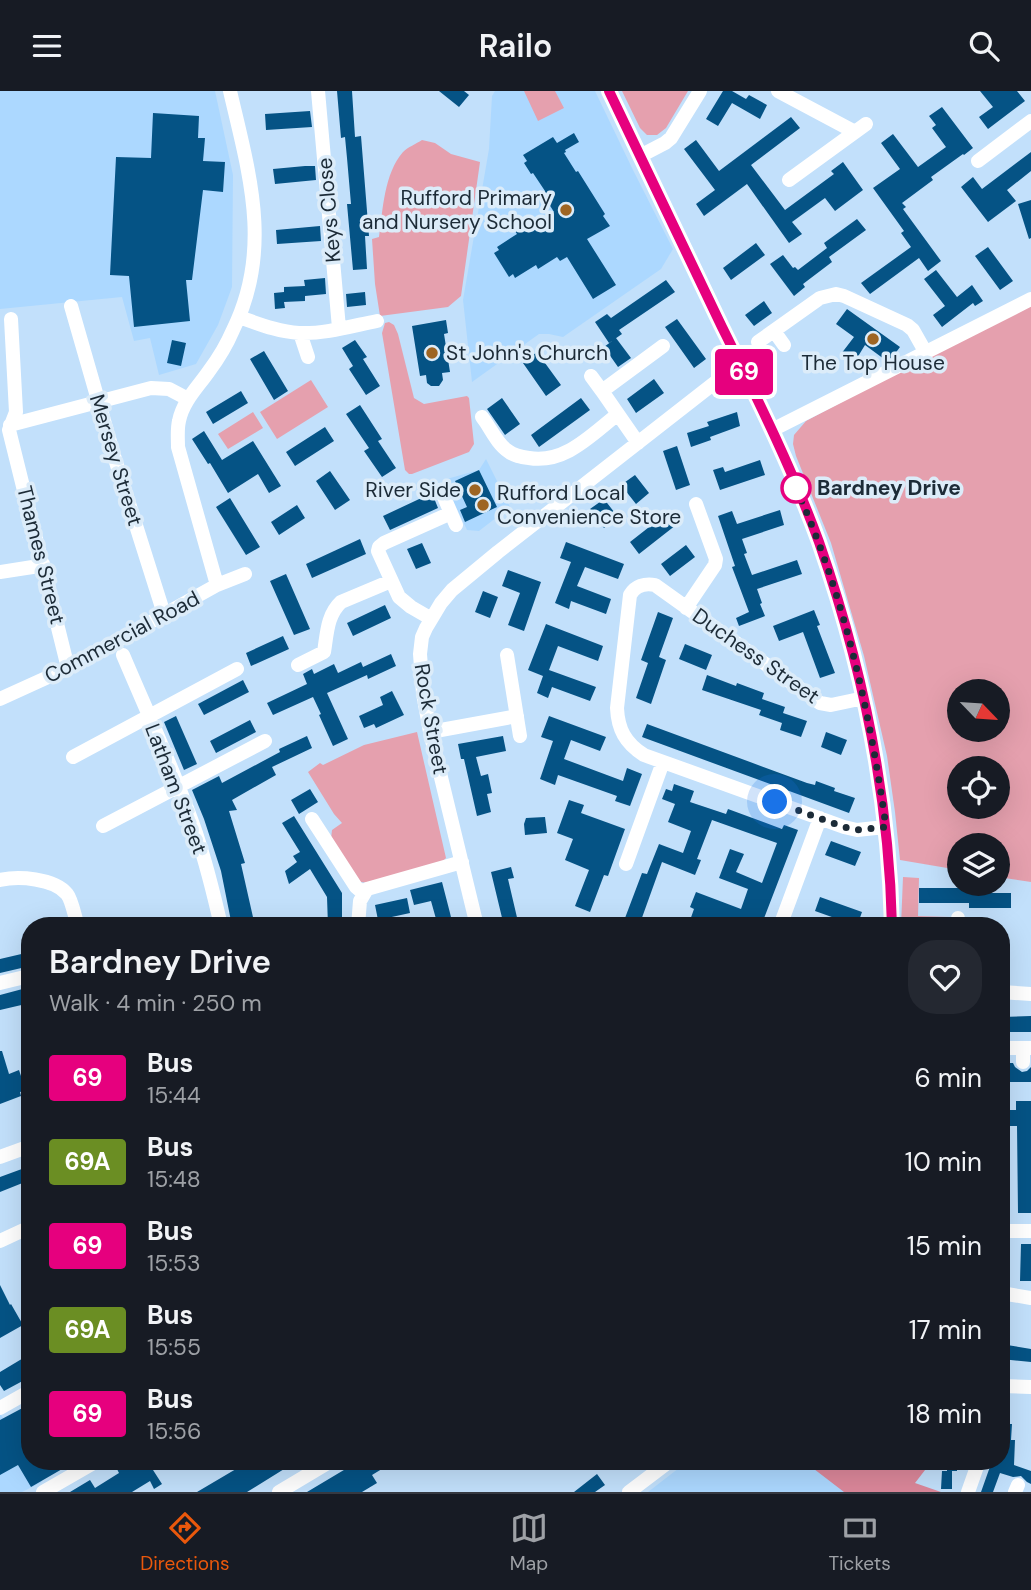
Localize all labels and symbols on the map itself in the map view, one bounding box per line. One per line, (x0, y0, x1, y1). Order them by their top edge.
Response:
street label: Keys Close (310, 156, 348, 263)
place label: Rufford Primary and Nursery School (362, 184, 552, 236)
marker: Rufford Primary and Nursery School (558, 202, 574, 218)
marker: The Top House (865, 331, 881, 347)
place label: St John's Church (446, 339, 608, 367)
marker: St John's Church (424, 345, 440, 361)
line badge: 69 (712, 349, 776, 395)
place label: The Top House (801, 349, 945, 377)
street label: Mersey Street (83, 391, 149, 529)
marker: Bardney Drive (781, 473, 811, 503)
place label: Bardney Drive (817, 474, 961, 502)
place label: River Side (365, 476, 461, 504)
place label: Rufford Local Convenience Store (497, 479, 681, 531)
marker: River Side (467, 482, 483, 498)
street label: Thames Street (10, 483, 72, 627)
marker: Rufford Local Convenience Store (475, 497, 491, 513)
street label: Commercial Road (40, 584, 204, 690)
street label: Duchess Street (687, 602, 825, 710)
street label: Rock Street (407, 661, 455, 777)
north arrow (947, 679, 1010, 742)
street label: Latham Street (138, 720, 214, 858)
your location (757, 784, 792, 819)

